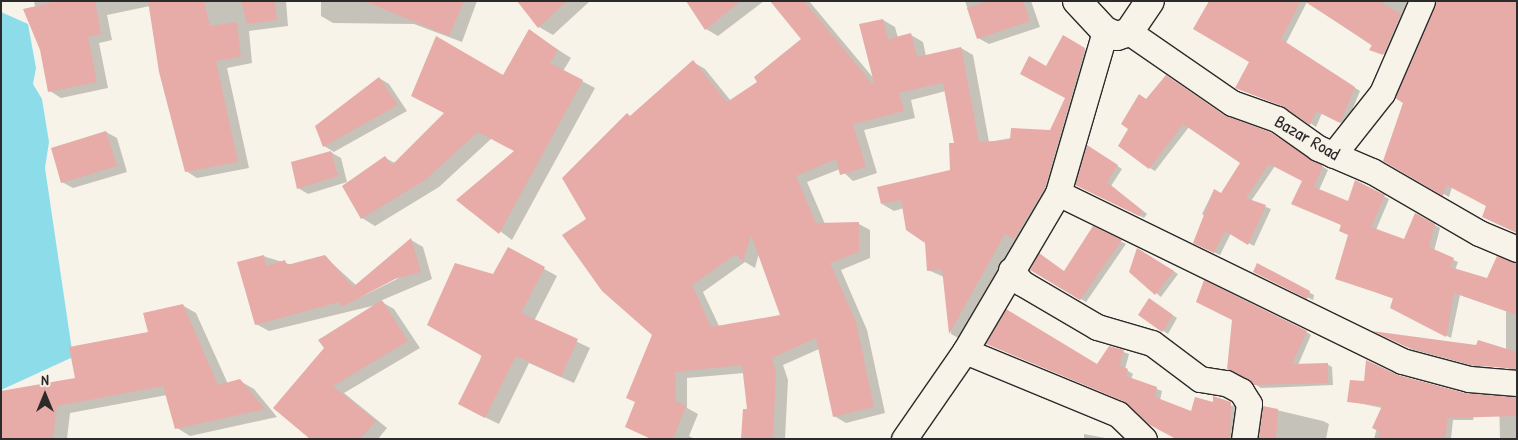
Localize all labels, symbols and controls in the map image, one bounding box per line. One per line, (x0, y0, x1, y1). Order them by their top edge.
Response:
street label: Bazar Road (1271, 111, 1343, 165)
north arrow (20, 370, 70, 420)
text: N (41, 370, 49, 389)

